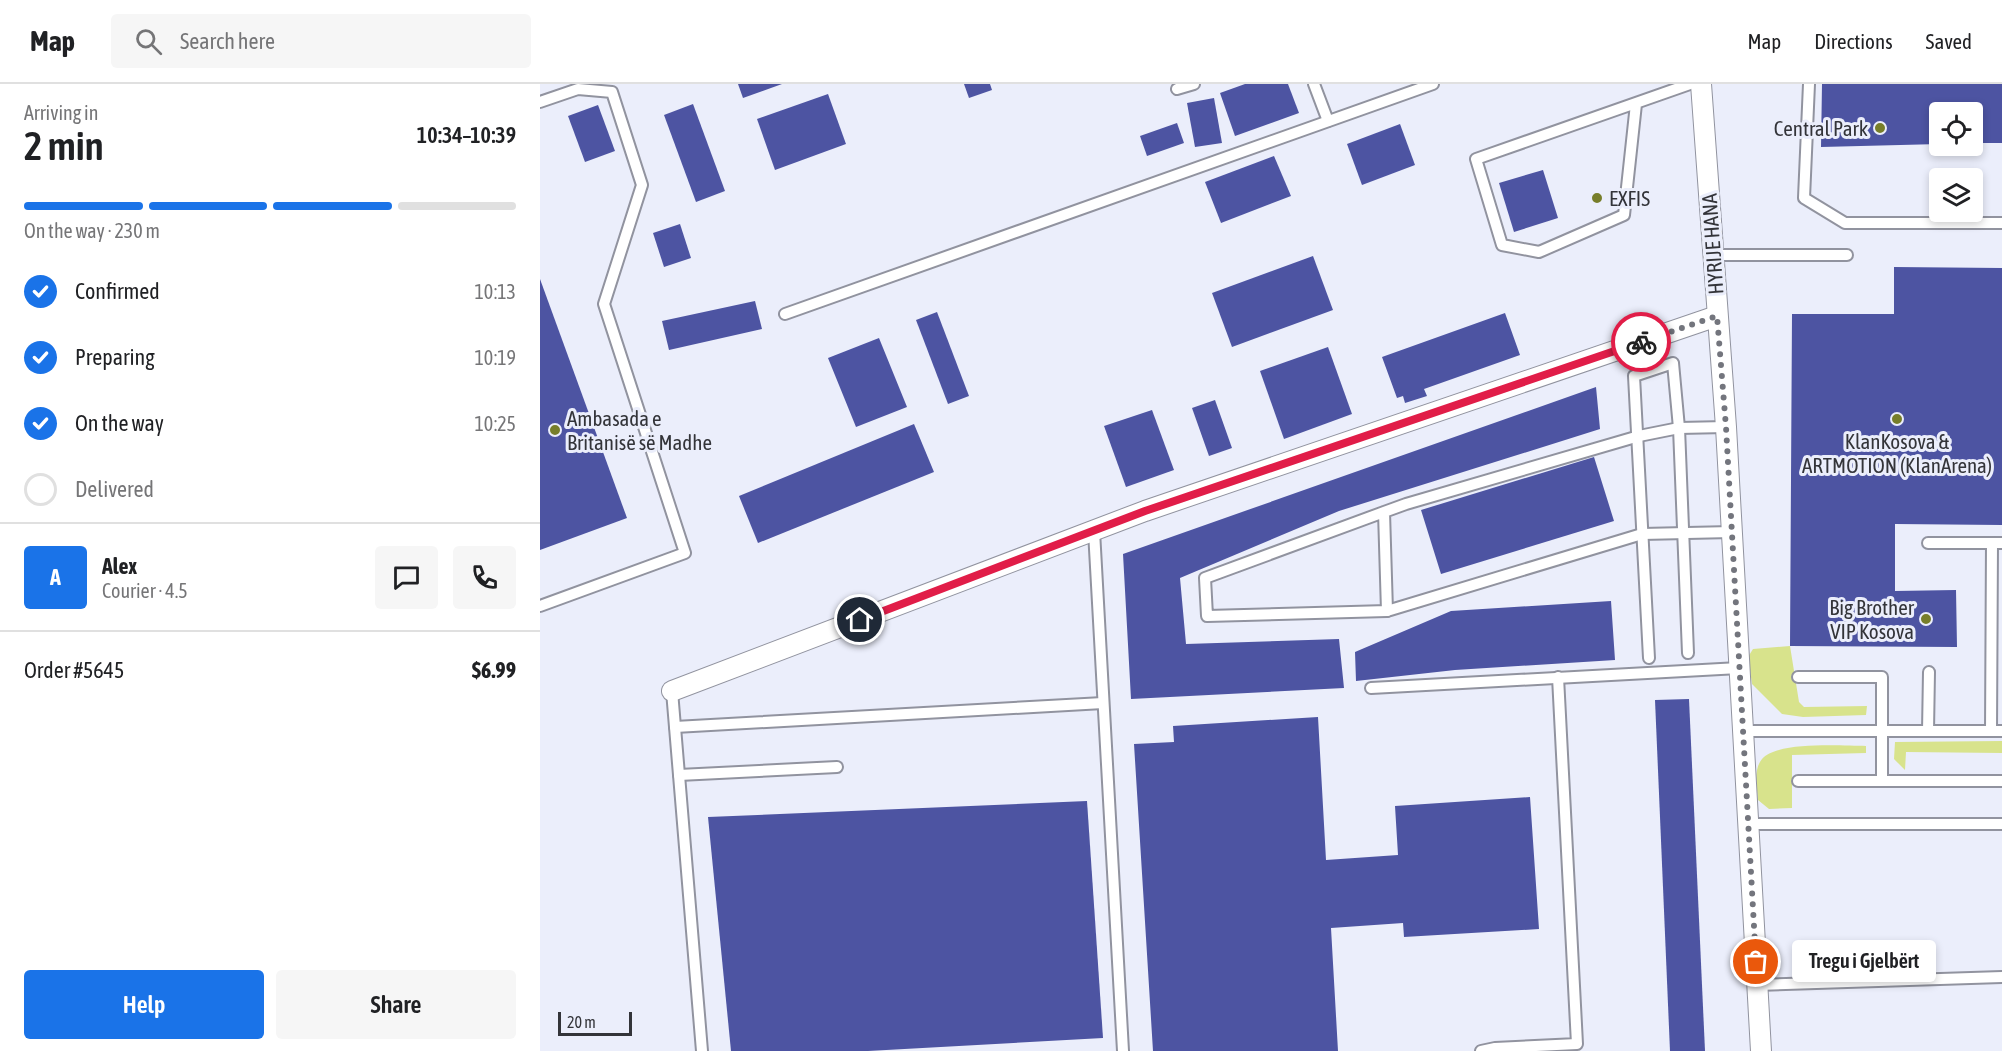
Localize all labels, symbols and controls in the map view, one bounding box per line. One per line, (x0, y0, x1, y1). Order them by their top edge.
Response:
search box (111, 14, 531, 68)
text: Map (30, 25, 75, 57)
icon: search (132, 25, 165, 58)
text: Search here (180, 28, 275, 54)
text: Map (1747, 29, 1781, 53)
text: Directions (1814, 29, 1893, 53)
text: Saved (1926, 29, 1972, 53)
text: Arriving in (24, 101, 98, 124)
map controls (1929, 102, 1983, 222)
button: locate (1929, 102, 1983, 156)
place label: Central Park (1774, 116, 1868, 140)
marker: Central Park (1873, 121, 1887, 135)
text: 10:34–10:39 (417, 122, 516, 148)
text: 2 min (24, 124, 104, 168)
button: layers (1929, 168, 1983, 222)
place label: EXFIS (1609, 186, 1650, 210)
marker: EXFIS (1590, 191, 1604, 205)
street label: HYRIJE HANA (1696, 192, 1727, 295)
text: On the way · 230 m (24, 219, 160, 242)
icon: check (24, 275, 57, 308)
text: Confirmed (75, 278, 160, 304)
text: 10:13 (474, 280, 516, 303)
courier (1611, 312, 1671, 372)
icon: bike (1625, 326, 1658, 359)
icon: check (24, 341, 57, 374)
text: Preparing (75, 344, 155, 370)
text: 10:19 (474, 346, 516, 369)
place label: Ambasada e Britanisë së Madhe (567, 406, 712, 454)
icon: check (24, 407, 57, 440)
text: On the way (75, 410, 164, 436)
text: 10:25 (474, 412, 516, 435)
marker: KlanKosova & ARTMOTION (KlanArena) (1890, 412, 1904, 426)
marker: Ambasada e Britanisë së Madhe (548, 423, 562, 437)
place label: KlanKosova & ARTMOTION (KlanArena) (1802, 429, 1992, 477)
text: Delivered (75, 476, 154, 502)
button: chat (375, 546, 438, 609)
button: phone (453, 546, 516, 609)
text: Alex (102, 553, 137, 579)
text: A (50, 564, 61, 590)
text: Courier · 4.5 (102, 579, 188, 602)
pin (834, 594, 885, 645)
place label: Big Brother VIP Kosova (1829, 595, 1915, 643)
icon: home (843, 603, 876, 636)
marker: Big Brother VIP Kosova (1919, 612, 1933, 626)
text: Order #5645 (24, 657, 124, 683)
text: $6.99 (472, 657, 516, 683)
pin (1730, 936, 1781, 987)
callout: Tregu i Gjelbërt (1792, 941, 1936, 983)
icon: bag (1739, 945, 1772, 978)
text: Tregu i Gjelbërt (1809, 949, 1919, 972)
button: Help (24, 970, 264, 1039)
button: Share (276, 970, 516, 1039)
scale bar (558, 1009, 632, 1036)
text: 20 m (567, 1013, 596, 1031)

